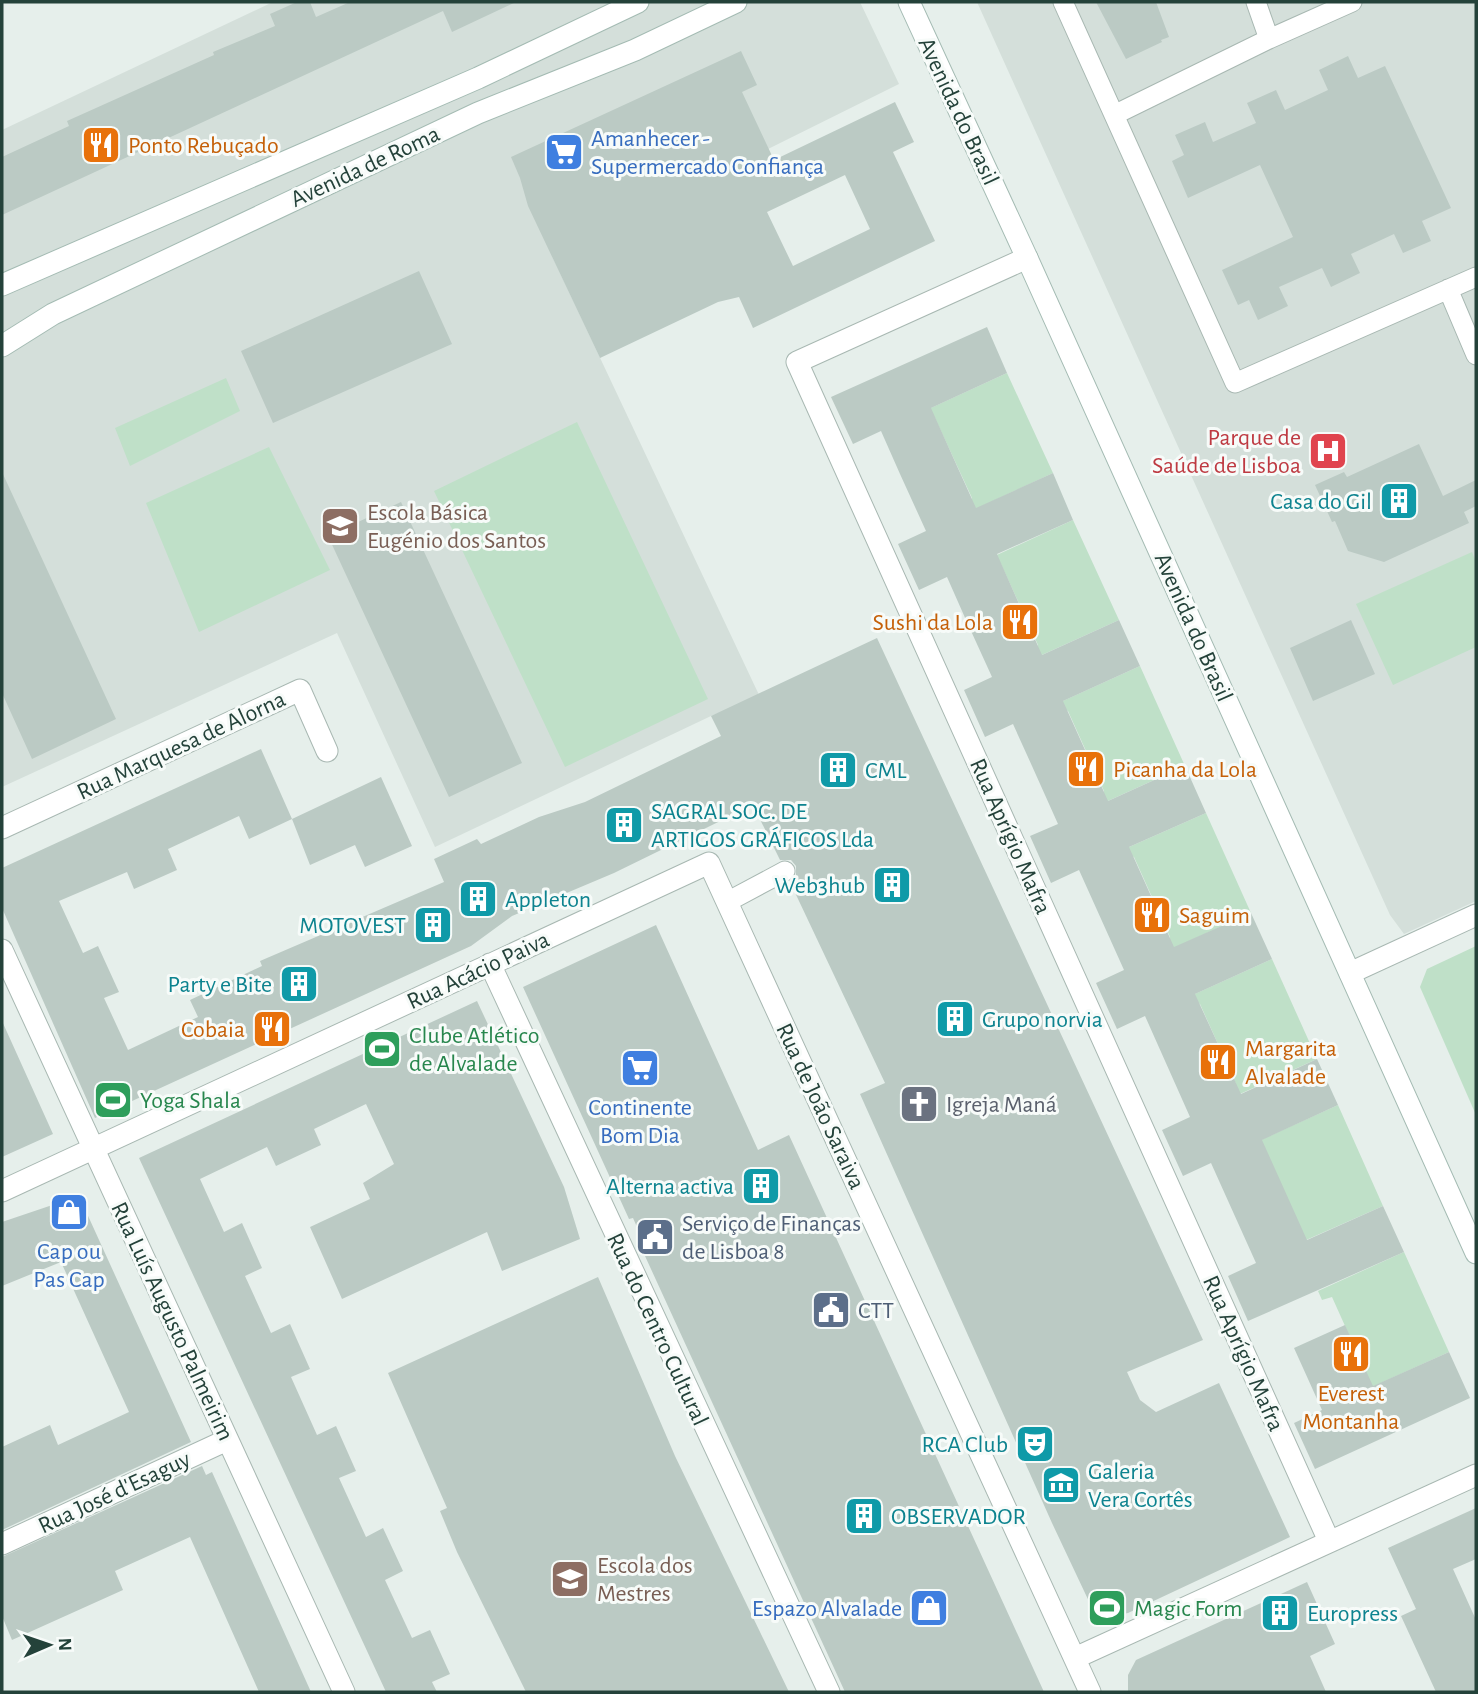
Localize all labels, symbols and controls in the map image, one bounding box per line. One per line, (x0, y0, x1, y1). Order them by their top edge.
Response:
street label: Avenida do Brasil (913, 34, 1003, 189)
street label: Avenida de Roma (287, 122, 444, 212)
restaurant icon: Ponto Rebuçado (80, 124, 122, 166)
place label: Amanhecer - Supermercado Confiança (591, 127, 824, 179)
supermarket icon: Amanhecer - Supermercado Confiança (543, 131, 585, 173)
place label: Ponto Rebuçado (128, 134, 279, 158)
place label: Parque de Saúde de Lisboa (1152, 426, 1301, 478)
hospital icon: Parque de Saúde de Lisboa (1307, 430, 1349, 472)
building icon: Casa do Gil (1378, 480, 1420, 522)
place label: Casa do Gil (1270, 490, 1372, 514)
place label: Escola Básica Eugénio dos Santos (367, 501, 546, 553)
school or university icon: Escola Básica Eugénio dos Santos (319, 505, 361, 547)
street label: Avenida do Brasil (1150, 549, 1237, 705)
restaurant icon: Sushi da Lola (999, 601, 1041, 643)
place label: Sushi da Lola (872, 611, 993, 635)
street label: Rua Marquesa de Alorna (74, 687, 289, 805)
restaurant icon: Picanha da Lola (1065, 748, 1107, 790)
building icon: CML (817, 749, 859, 791)
street label: Rua Aprígio Mafra (965, 755, 1055, 918)
place label: Picanha da Lola (1113, 758, 1257, 782)
place label: CML (865, 759, 906, 783)
place label: SAGRAL SOC. DE ARTIGOS GRÁFICOS Lda (651, 800, 874, 852)
building icon: SAGRAL SOC. DE ARTIGOS GRÁFICOS Lda (603, 804, 645, 846)
building icon: Web3hub (871, 864, 913, 906)
place label: Web3hub (774, 874, 865, 898)
building icon: Appleton (457, 878, 499, 920)
place label: Appleton (505, 888, 591, 912)
restaurant icon: Saguim (1131, 894, 1173, 936)
building icon: MOTOVEST (412, 904, 454, 946)
place label: Saguim (1179, 904, 1250, 928)
place label: MOTOVEST (299, 914, 406, 938)
street label: Rua Acácio Paiva (404, 927, 553, 1014)
building icon: Party e Bite (278, 963, 320, 1005)
place label: Party e Bite (168, 973, 272, 997)
building icon: Grupo norvia (934, 998, 976, 1040)
restaurant icon: Cobaia (251, 1008, 293, 1050)
place label: Grupo norvia (982, 1008, 1103, 1032)
place label: Cobaia (181, 1018, 245, 1042)
street label: Rua de João Saraiva (771, 1020, 869, 1193)
place label: Clube Atlético de Alvalade (409, 1024, 540, 1076)
sports icon: Clube Atlético de Alvalade (361, 1028, 403, 1070)
place label: Margarita Alvalade (1245, 1037, 1337, 1089)
restaurant icon: Margarita Alvalade (1197, 1041, 1239, 1083)
supermarket icon: Continente Bom Dia (619, 1047, 661, 1089)
sports icon: Yoga Shala (92, 1079, 134, 1121)
church icon: Igreja Maná (898, 1083, 940, 1125)
place label: Yoga Shala (140, 1089, 241, 1113)
place label: Igreja Maná (946, 1093, 1057, 1117)
place label: Continente Bom Dia (588, 1096, 692, 1148)
building icon: Alterna activa (740, 1165, 782, 1207)
place label: Alterna activa (606, 1175, 734, 1199)
shop icon: Cap ou Pas Cap (48, 1191, 90, 1233)
street label: Rua Luís Augusto Palmeirim (106, 1198, 238, 1444)
place label: Serviço de Finanças de Lisboa 8 (682, 1212, 861, 1264)
public building icon: Serviço de Finanças de Lisboa 8 (634, 1216, 676, 1258)
street label: Rua do Centro Cultural (602, 1229, 712, 1429)
place label: Cap ou Pas Cap (33, 1240, 105, 1292)
street label: Rua Aprígio Mafra (1198, 1272, 1288, 1435)
public building icon: CTT (810, 1289, 852, 1331)
place label: CTT (858, 1299, 894, 1323)
restaurant icon: Everest Montanha (1330, 1333, 1372, 1375)
place label: Everest Montanha (1303, 1382, 1399, 1434)
theatre icon: RCA Club (1014, 1423, 1056, 1465)
place label: RCA Club (922, 1433, 1008, 1457)
street label: Rua José d'Esaguy (35, 1447, 194, 1539)
place label: Galeria Vera Cortês (1088, 1460, 1193, 1512)
museum icon: Galeria Vera Cortês (1040, 1464, 1082, 1506)
building icon: OBSERVADOR (843, 1495, 885, 1537)
place label: OBSERVADOR (891, 1505, 1026, 1529)
place label: Escola dos Mestres (597, 1554, 693, 1606)
school or university icon: Escola dos Mestres (549, 1558, 591, 1600)
shop icon: Espazo Alvalade (908, 1587, 950, 1629)
sports icon: Magic Form (1086, 1587, 1128, 1629)
building icon: Europress (1259, 1592, 1301, 1634)
place label: Espazo Alvalade (752, 1597, 902, 1621)
place label: Magic Form (1134, 1597, 1243, 1621)
place label: Europress (1307, 1602, 1398, 1626)
north arrow (14, 1610, 84, 1680)
text: N (55, 1638, 74, 1651)

